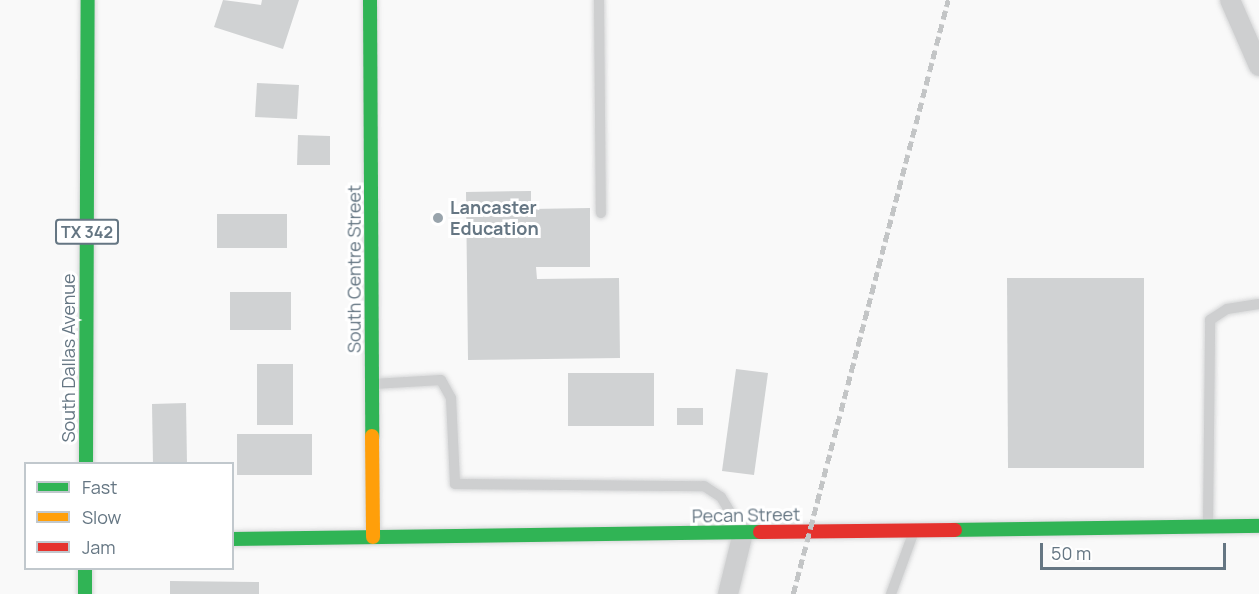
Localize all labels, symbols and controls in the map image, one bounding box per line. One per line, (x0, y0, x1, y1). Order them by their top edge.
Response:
street label: South Centre Street (343, 185, 365, 353)
place label: Lancaster Education (450, 197, 539, 240)
marker: Lancaster Education (431, 211, 445, 225)
road number: TX 342 (54, 219, 120, 245)
street label: South Dallas Avenue (57, 273, 79, 443)
legend (24, 462, 234, 570)
text: Fast (82, 475, 117, 499)
street label: Pecan Street (692, 503, 800, 527)
text: Slow (82, 505, 121, 529)
scale bar (1043, 531, 1229, 569)
text: Jam (82, 535, 116, 559)
text: 50 m (1051, 541, 1091, 565)

